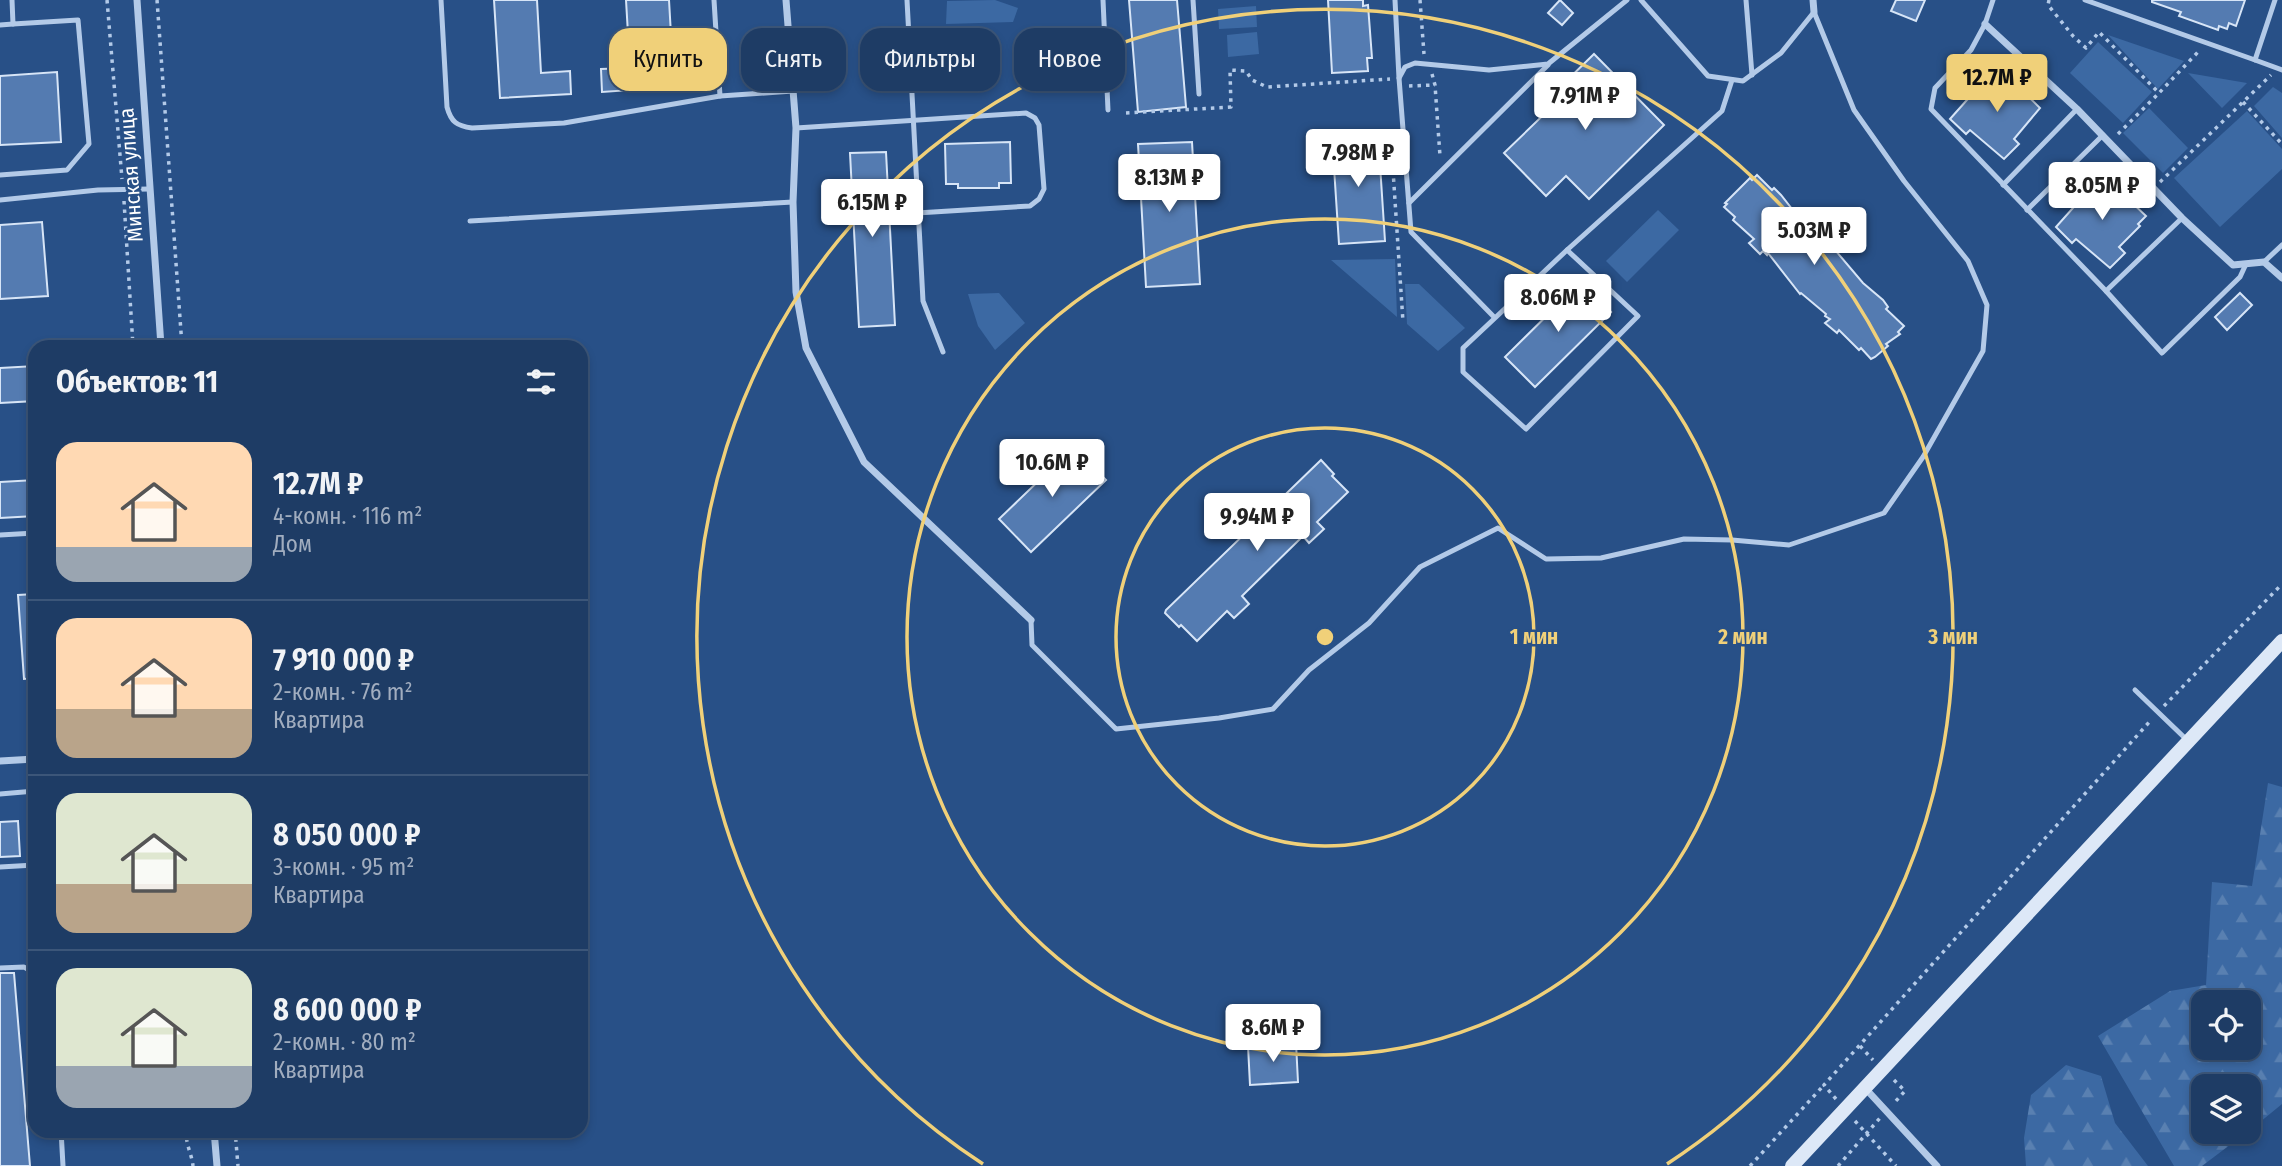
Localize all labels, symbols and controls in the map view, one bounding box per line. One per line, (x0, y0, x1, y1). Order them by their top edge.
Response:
chip: Купить (609, 28, 727, 91)
chip: Снять (741, 28, 846, 91)
chip: Фильтры (860, 28, 1000, 91)
chip: Новое (1014, 28, 1125, 91)
pin: 12.7M ₽ (1932, 54, 2062, 114)
text: 12.7M ₽ (1962, 63, 2032, 91)
pin: 7.91M ₽ (1520, 72, 1650, 132)
text: 7.91M ₽ (1550, 81, 1620, 109)
street label: Минская улица (113, 107, 149, 243)
pin: 7.98M ₽ (1293, 130, 1423, 189)
text: 7.98M ₽ (1322, 138, 1394, 166)
pin: 8.13M ₽ (1104, 154, 1234, 214)
pin: 8.05M ₽ (2037, 162, 2167, 222)
text: 8.13M ₽ (1134, 163, 1204, 191)
text: 8.05M ₽ (2065, 171, 2139, 199)
pin: 6.15M ₽ (807, 180, 937, 239)
text: 6.15M ₽ (837, 188, 907, 216)
pin: 5.03M ₽ (1749, 208, 1879, 267)
text: 5.03M ₽ (1777, 216, 1851, 244)
pin: 8.06M ₽ (1493, 274, 1623, 334)
text: 8.06M ₽ (1520, 283, 1596, 311)
icon: filters (522, 363, 560, 401)
text: Объектов: 11 (56, 364, 218, 400)
pin: 10.6M ₽ (987, 440, 1117, 499)
text: 10.6M ₽ (1015, 448, 1089, 476)
text: 12.7M ₽ (273, 466, 363, 502)
icon: home (112, 470, 196, 554)
pin: 9.94M ₽ (1192, 494, 1322, 553)
text: 4-комн. · 116 m² (273, 502, 422, 530)
text: 9.94M ₽ (1220, 502, 1294, 530)
text: Дом (273, 530, 312, 558)
text: 1 мин (1510, 624, 1558, 650)
text: 2 мин (1717, 624, 1768, 650)
text: 3 мин (1927, 624, 1978, 650)
centre of rings (1313, 625, 1337, 649)
text: 7 910 000 ₽ (273, 642, 414, 678)
icon: home (112, 646, 196, 730)
text: 2-комн. · 76 m² (273, 678, 413, 706)
text: Квартира (273, 706, 365, 734)
text: 8 050 000 ₽ (273, 817, 420, 853)
icon: home (112, 821, 196, 905)
text: 3-комн. · 95 m² (273, 853, 414, 881)
text: Квартира (273, 881, 365, 909)
map controls (2191, 990, 2261, 1144)
button: locate (2191, 990, 2261, 1060)
text: 8 600 000 ₽ (273, 992, 421, 1028)
icon: home (112, 996, 196, 1080)
pin: 8.6M ₽ (1216, 1004, 1330, 1064)
text: 8.6M ₽ (1242, 1013, 1305, 1041)
text: 2-комн. · 80 m² (273, 1028, 416, 1056)
text: Квартира (273, 1056, 365, 1084)
button: layers (2191, 1074, 2261, 1144)

